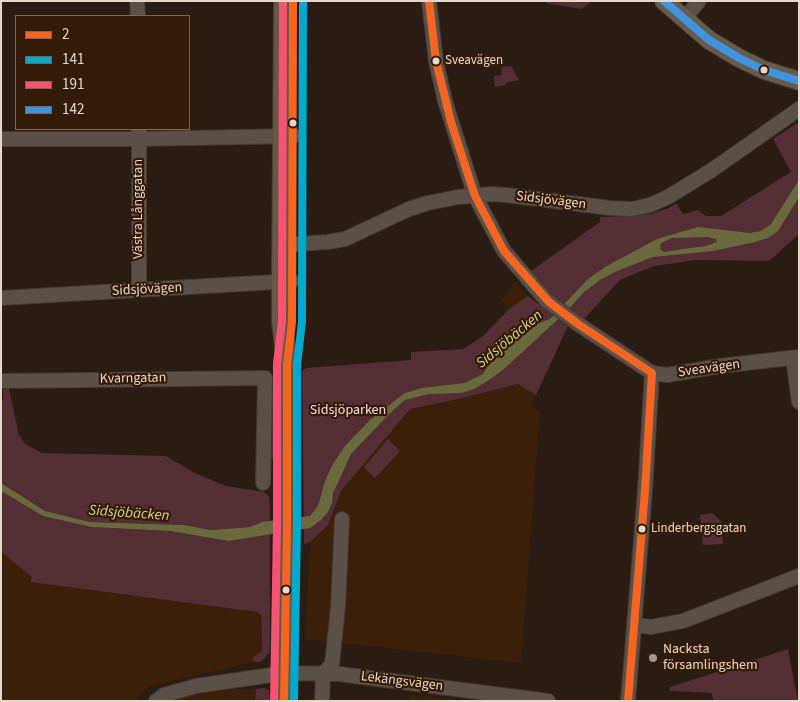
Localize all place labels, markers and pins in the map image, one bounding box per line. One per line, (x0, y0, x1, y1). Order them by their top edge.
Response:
place label: Sveavägen (445, 53, 503, 69)
marker: Sveavägen (431, 56, 441, 66)
unlabelled marker (759, 65, 769, 75)
unlabelled marker (288, 118, 298, 128)
place label: Linderbergsgatan (651, 521, 746, 537)
marker: Linderbergsgatan (637, 524, 647, 534)
unlabelled marker (281, 585, 291, 595)
place label: Nacksta församlingshem (663, 642, 758, 674)
marker: Nacksta församlingshem (647, 652, 659, 664)

